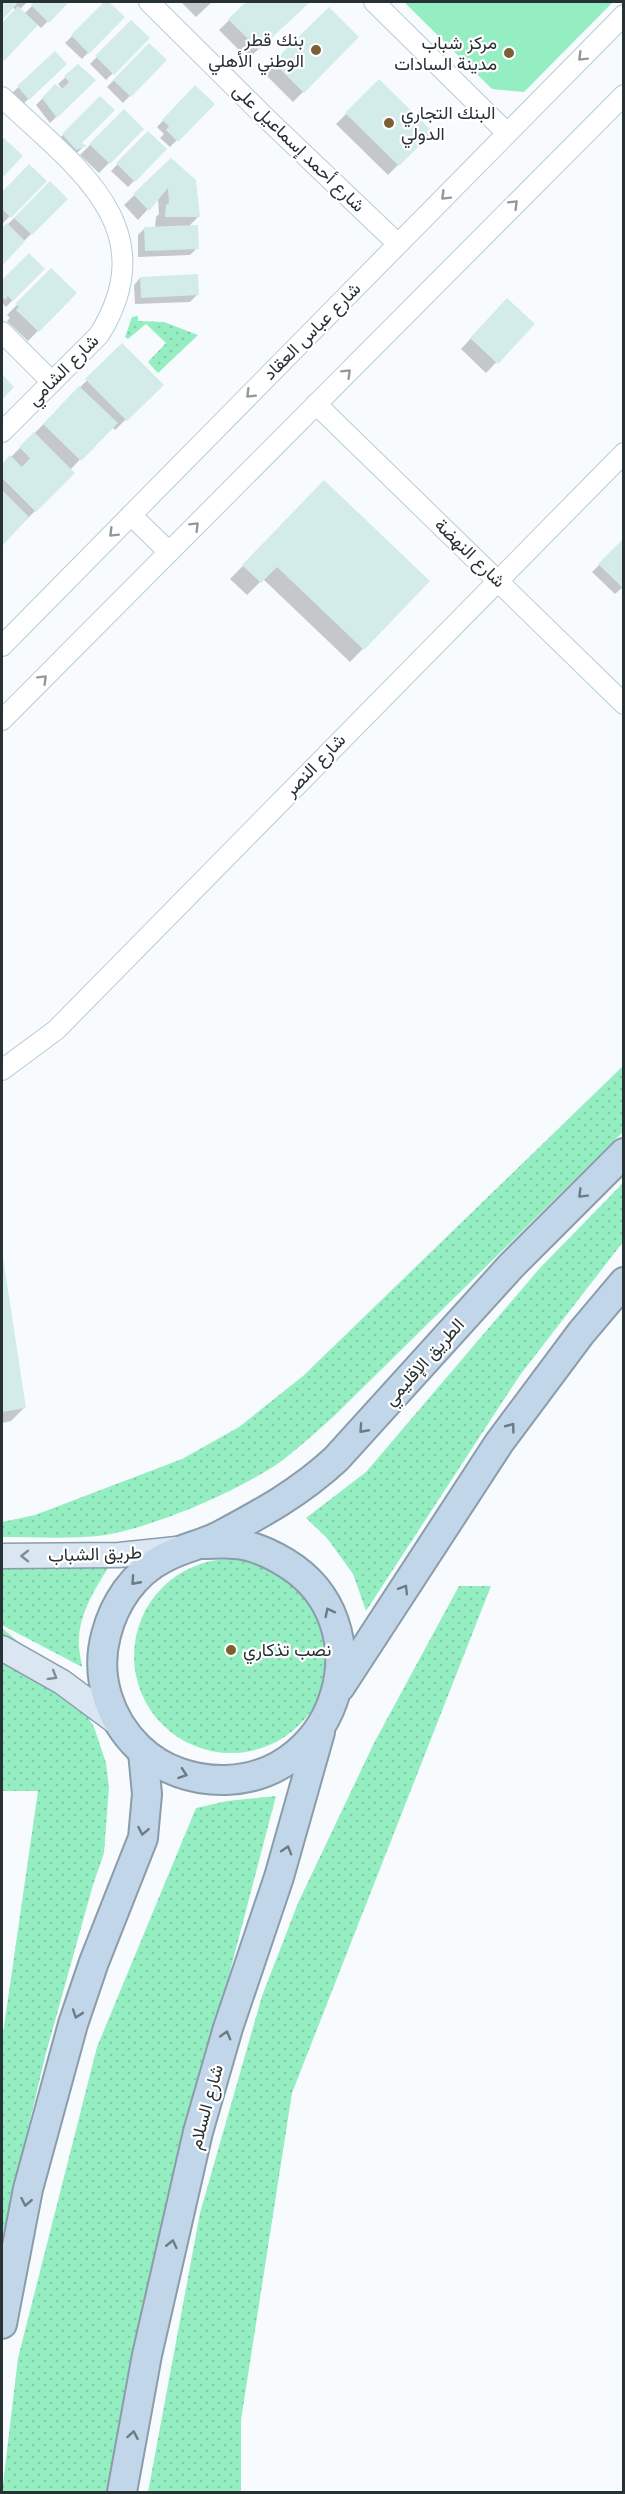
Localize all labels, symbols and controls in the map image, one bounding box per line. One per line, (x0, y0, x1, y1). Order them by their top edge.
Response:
place label: بنك قطر الوطني الأهلي (208, 27, 304, 76)
place label: مركز شباب مدينة السادات (394, 30, 497, 75)
marker: بنك قطر الوطني الأهلي (309, 43, 323, 57)
marker: مركز شباب مدينة السادات (502, 46, 516, 60)
one-way arrow (579, 49, 590, 60)
street label: شارع أحمد إسماعيل على (228, 78, 371, 217)
place label: البنك التجاري الدولي (401, 100, 495, 149)
marker: البنك التجاري الدولي (382, 116, 396, 130)
one-way arrow (442, 188, 453, 199)
one-way arrow (507, 201, 518, 212)
street label: شارع عباس العقاد (257, 276, 366, 385)
street label: شارع الشامي (21, 328, 106, 413)
one-way arrow (340, 369, 351, 380)
one-way arrow (246, 387, 257, 398)
street label: شارع النهضة (429, 512, 511, 593)
one-way arrow (188, 522, 199, 532)
one-way arrow (109, 526, 120, 537)
one-way arrow (35, 675, 46, 686)
street label: شارع النصر (278, 728, 351, 802)
one-way arrow (579, 1187, 590, 1198)
street label: الطريق الإقليمي (378, 1313, 472, 1413)
one-way arrow (359, 1422, 370, 1433)
one-way arrow (504, 1422, 515, 1433)
street label: طريق الشباب (48, 1539, 142, 1567)
one-way arrow (21, 1550, 30, 1562)
one-way arrow (131, 1574, 142, 1585)
one-way arrow (396, 1585, 408, 1595)
one-way arrow (324, 1607, 336, 1618)
place label: نصب تذكاري (243, 1637, 331, 1665)
marker: نصب تذكاري (224, 1643, 238, 1657)
one-way arrow (47, 1669, 57, 1681)
one-way arrow (177, 1766, 188, 1779)
one-way arrow (137, 1826, 150, 1836)
one-way arrow (280, 1845, 292, 1856)
one-way arrow (71, 2008, 84, 2019)
one-way arrow (219, 2030, 231, 2041)
street label: شارع السلام (182, 2062, 229, 2152)
one-way arrow (20, 2197, 33, 2207)
one-way arrow (164, 2239, 177, 2249)
one-way arrow (126, 2430, 138, 2440)

